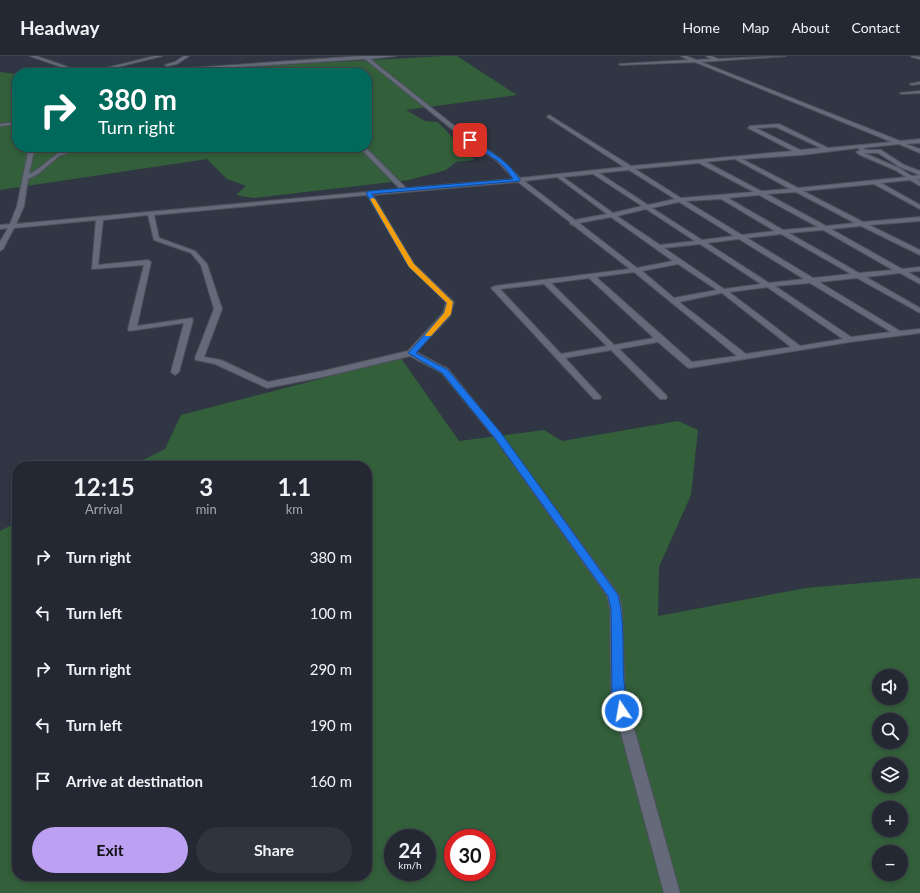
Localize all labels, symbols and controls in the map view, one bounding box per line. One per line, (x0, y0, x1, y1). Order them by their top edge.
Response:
text: Headway (20, 16, 99, 39)
text: Home (682, 19, 720, 36)
text: Map (742, 19, 769, 36)
text: About (791, 19, 829, 36)
text: Contact (851, 19, 900, 36)
text: 380 m (98, 82, 177, 116)
icon: right (32, 84, 84, 136)
text: Turn right (98, 116, 175, 138)
pin (453, 123, 487, 157)
icon: arrive (459, 129, 481, 151)
text: 12:15 (73, 472, 135, 501)
text: 3 (199, 472, 213, 501)
text: 1.1 (278, 472, 311, 501)
text: Arrival (85, 501, 123, 517)
text: min (196, 501, 217, 517)
text: km (286, 501, 303, 517)
icon: right (32, 546, 54, 568)
text: Turn right (66, 548, 131, 566)
text: 380 m (310, 548, 352, 566)
icon: left (32, 602, 54, 624)
text: Turn left (66, 604, 122, 622)
text: 100 m (310, 604, 352, 622)
icon: right (32, 658, 54, 680)
text: Turn right (66, 660, 131, 678)
text: 290 m (310, 660, 352, 678)
map controls (872, 669, 908, 881)
button: sound (872, 669, 908, 705)
position arrow (601, 690, 643, 732)
button: search (872, 713, 908, 749)
icon: left (32, 714, 54, 736)
text: Turn left (66, 716, 122, 734)
text: 190 m (310, 716, 352, 734)
button: layers (872, 757, 908, 793)
icon: arrive (32, 770, 54, 792)
text: Arrive at destination (66, 772, 203, 790)
text: 160 m (310, 772, 352, 790)
button: + (872, 801, 908, 837)
button: Exit (32, 827, 188, 873)
button: Share (196, 827, 352, 873)
speed limit sign: 30 (444, 829, 496, 881)
text: 24 (398, 838, 422, 862)
button: − (872, 845, 908, 881)
text: km/h (398, 859, 422, 871)

